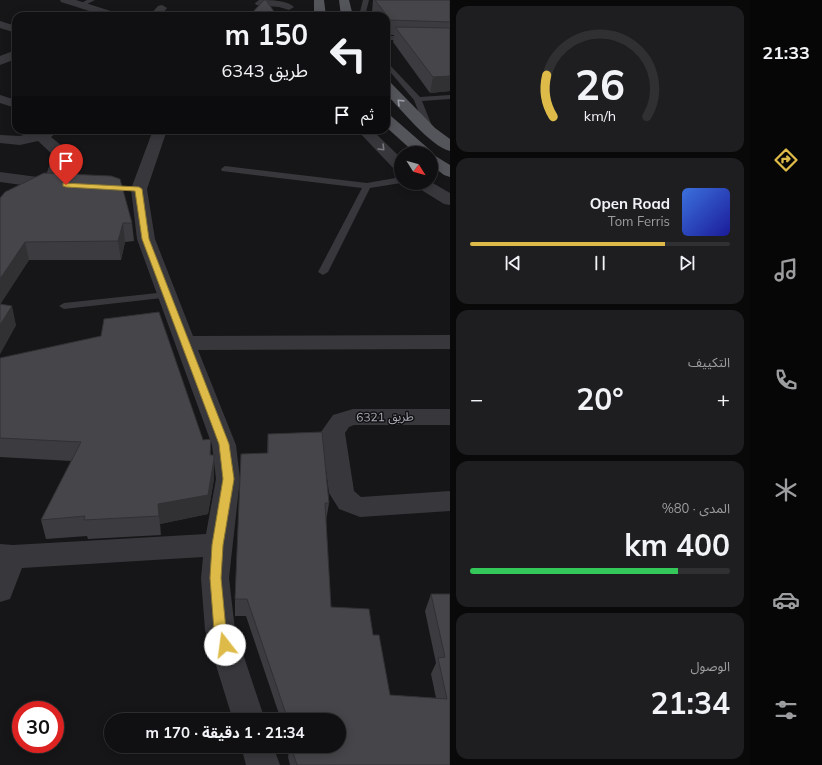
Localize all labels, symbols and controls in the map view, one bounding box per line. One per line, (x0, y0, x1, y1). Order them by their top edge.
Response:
text: 150 m (225, 17, 308, 52)
icon: left (322, 28, 374, 80)
text: 21:33 (762, 41, 810, 64)
text: 26 (575, 58, 625, 110)
text: طريق 6343 (221, 59, 308, 82)
one-way arrow (397, 99, 405, 107)
icon: arrive (331, 104, 353, 126)
text: ثم (361, 105, 374, 124)
text: km/h (584, 106, 616, 124)
pin (49, 144, 83, 185)
one-way arrow (377, 144, 385, 151)
north arrow (394, 146, 438, 190)
map controls (394, 146, 438, 190)
icon: directions (772, 146, 800, 174)
icon: arrive (55, 150, 77, 172)
text: Open Road (590, 194, 670, 213)
text: Tom Ferris (608, 213, 670, 229)
icon: previous (502, 252, 524, 274)
icon: pause (589, 252, 611, 274)
icon: next (676, 252, 698, 274)
icon: music (772, 256, 800, 284)
text: التكييف (688, 354, 730, 370)
icon: phone (772, 366, 800, 394)
text: 20° (576, 380, 624, 418)
text: − (470, 385, 483, 413)
text: + (717, 385, 730, 413)
street label: طريق 6321 (356, 408, 414, 426)
icon: climate (772, 476, 800, 504)
text: المدى · 80% (662, 500, 730, 516)
text: 400 km (624, 526, 730, 564)
icon: car (772, 586, 800, 614)
position arrow (204, 624, 246, 666)
text: الوصول (690, 658, 730, 674)
text: 21:34 (651, 684, 730, 722)
icon: filters (772, 696, 800, 724)
speed limit sign: 30 (12, 701, 64, 753)
text: 21:34 · 1 دقيقة · 170 m (145, 723, 305, 742)

